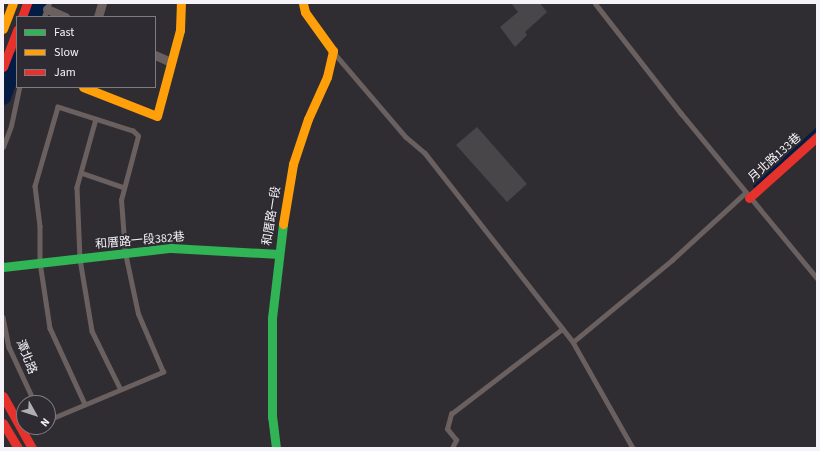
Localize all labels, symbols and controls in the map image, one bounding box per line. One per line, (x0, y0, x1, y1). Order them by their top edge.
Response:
legend (16, 16, 156, 88)
text: Fast (54, 24, 74, 41)
text: Slow (54, 44, 79, 61)
text: Jam (54, 64, 76, 81)
street label: 月北路133巷 (746, 131, 804, 185)
street label: 和厝路一段 (260, 185, 284, 247)
street label: 和厝路一段382巷 (95, 230, 185, 252)
street label: 潭北路 (13, 338, 39, 376)
north arrow (16, 395, 56, 435)
text: N (37, 415, 53, 430)

